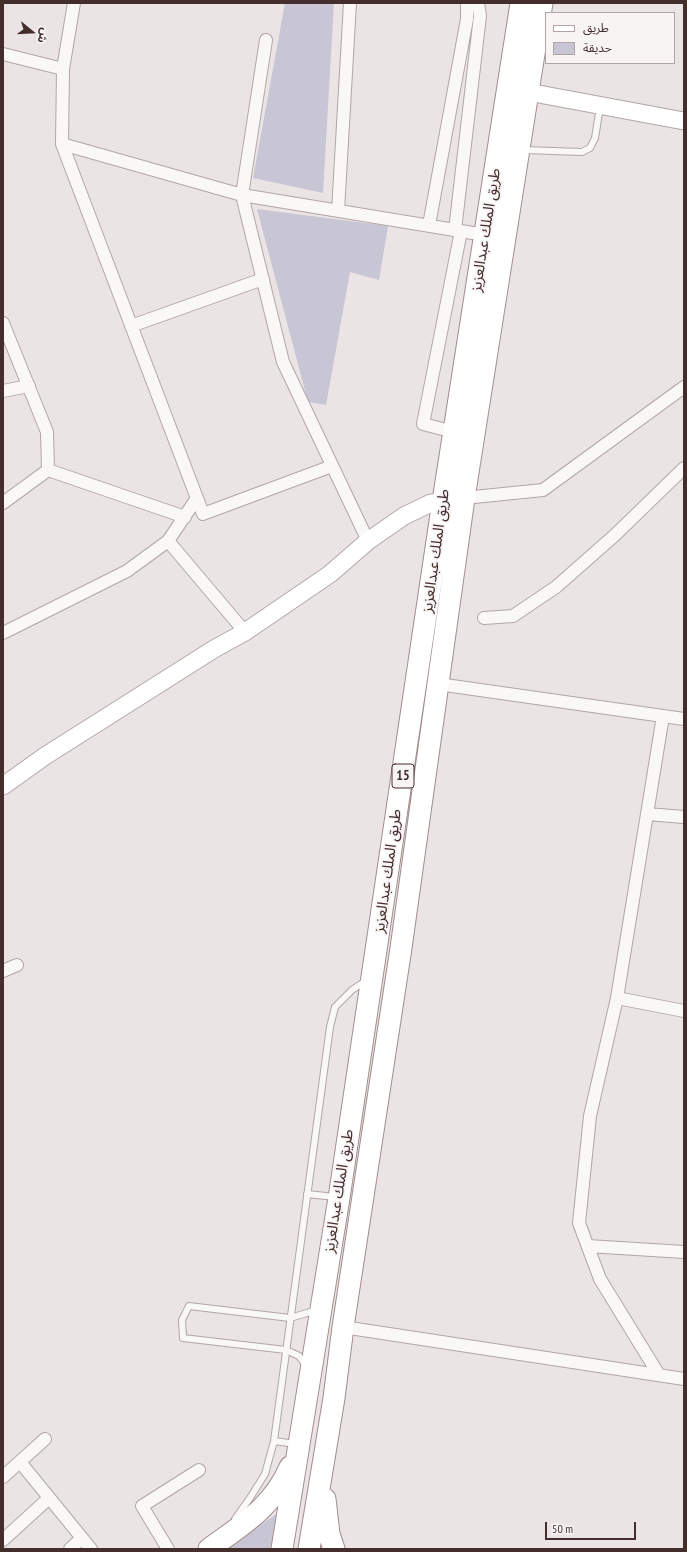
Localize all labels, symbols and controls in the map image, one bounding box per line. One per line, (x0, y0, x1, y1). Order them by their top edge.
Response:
north arrow (12, 12, 52, 52)
legend (545, 12, 675, 64)
text: طريق (583, 20, 609, 35)
text: ش (34, 26, 52, 45)
text: حديقة (583, 40, 612, 55)
street label: طريق الملك عبدالعزيز (467, 167, 505, 293)
street label: طريق الملك عبدالعزيز (418, 488, 454, 614)
road number: 15 (392, 764, 414, 788)
street label: طريق الملك عبدالعزيز (370, 808, 406, 934)
street label: طريق الملك عبدالعزيز (320, 1128, 358, 1254)
scale bar (547, 1514, 638, 1540)
text: 50 m (552, 1521, 573, 1536)

